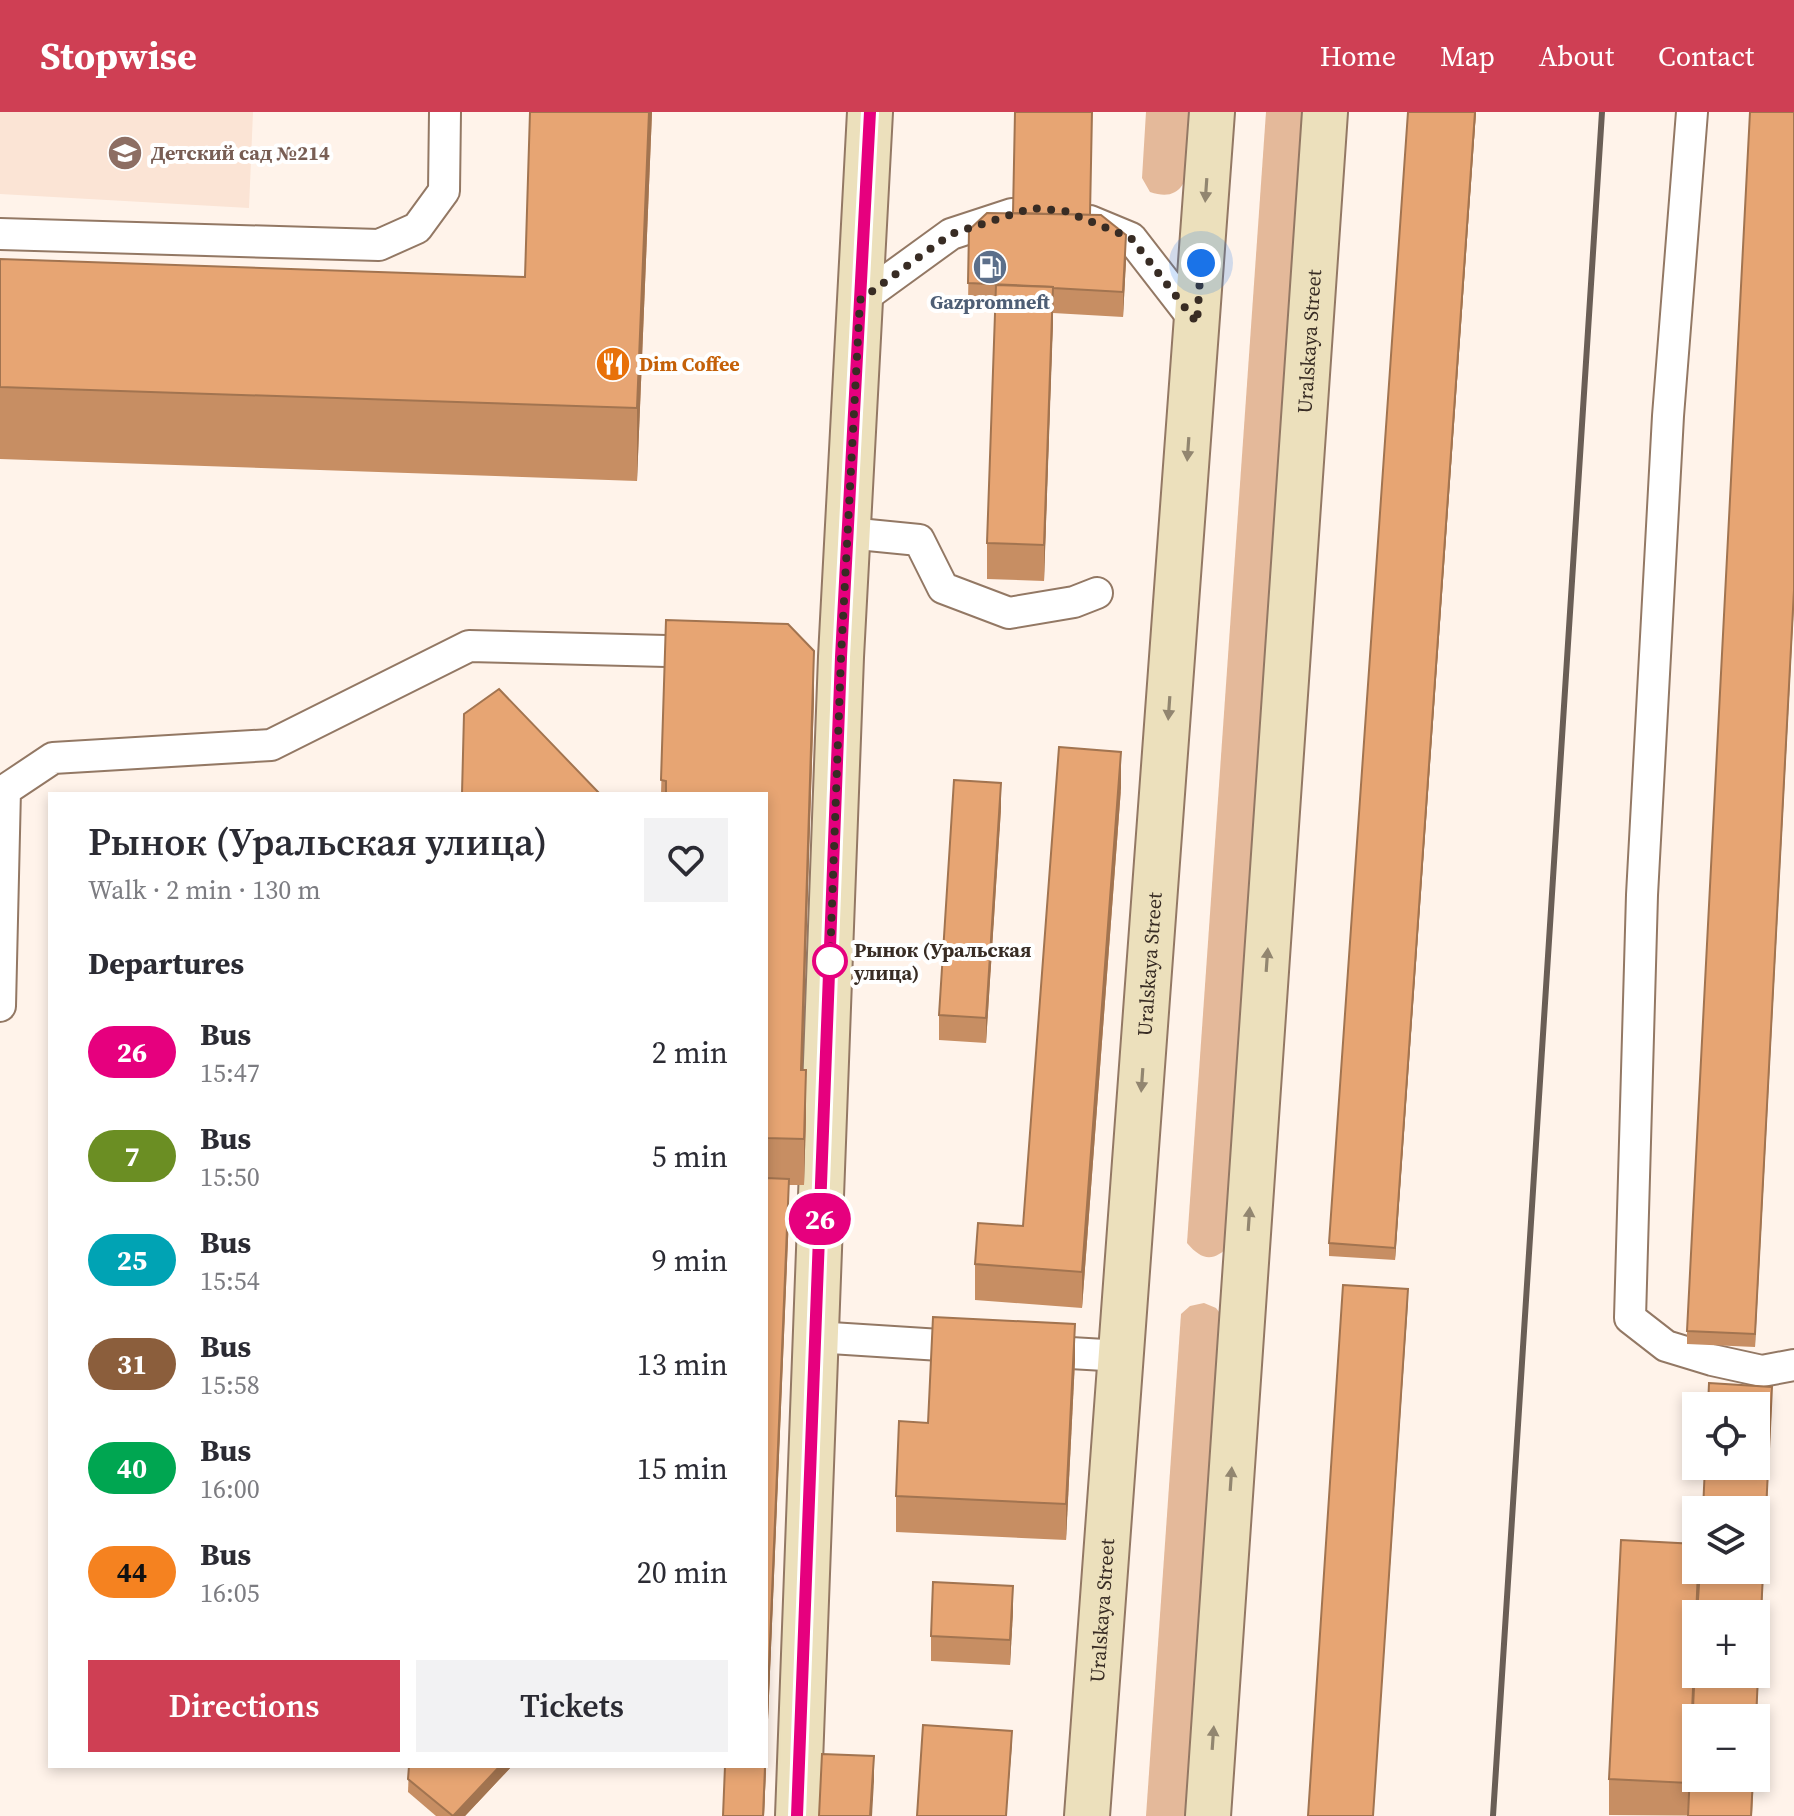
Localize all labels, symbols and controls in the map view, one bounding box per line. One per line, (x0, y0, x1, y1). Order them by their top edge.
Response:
text: Stopwise (40, 30, 197, 82)
text: Home (1320, 37, 1396, 75)
text: Map (1440, 37, 1495, 75)
text: About (1539, 37, 1614, 75)
text: Contact (1658, 37, 1754, 75)
school or university icon: Детский сад №214 (106, 134, 144, 172)
place label: Детский сад №214 (151, 139, 330, 167)
one-way arrow (1199, 178, 1212, 203)
your location (1181, 243, 1221, 283)
fuel station icon: Gazpromneft (971, 248, 1009, 286)
street label: Uralskaya Street (1290, 268, 1328, 414)
place label: Gazpromneft (930, 288, 1050, 316)
restaurant icon: Dim Coffee (594, 345, 632, 383)
place label: Dim Coffee (639, 350, 740, 378)
one-way arrow (1181, 437, 1194, 462)
one-way arrow (1162, 696, 1175, 721)
text: Рынок (Уральская улица) (88, 816, 547, 868)
button: heart (644, 818, 728, 902)
text: Walk · 2 min · 130 m (88, 872, 321, 908)
street label: Uralskaya Street (1130, 891, 1169, 1037)
place label: Рынок (Уральская улица) (853, 936, 1031, 987)
text: Departures (88, 943, 244, 984)
marker: Рынок (Уральская улица) (813, 944, 847, 978)
one-way arrow (1261, 947, 1274, 972)
text: Bus (200, 1014, 251, 1055)
text: 2 min (652, 1032, 728, 1073)
text: 26 (117, 1033, 147, 1071)
text: 15:47 (200, 1055, 260, 1091)
one-way arrow (1135, 1067, 1148, 1092)
text: Bus (200, 1118, 251, 1159)
text: 5 min (652, 1136, 728, 1177)
text: 7 (124, 1137, 140, 1175)
text: 15:50 (200, 1159, 260, 1195)
line badge: 26 (784, 1193, 856, 1245)
text: 26 (805, 1200, 835, 1238)
one-way arrow (1243, 1206, 1256, 1231)
text: Bus (200, 1222, 251, 1263)
text: 9 min (652, 1240, 728, 1281)
text: 25 (117, 1241, 147, 1279)
text: 15:54 (200, 1263, 260, 1299)
text: Bus (200, 1326, 251, 1367)
text: 13 min (637, 1344, 728, 1385)
text: 31 (117, 1345, 147, 1383)
text: 15:58 (200, 1367, 260, 1403)
map controls (1682, 1392, 1770, 1792)
button: locate (1682, 1392, 1770, 1480)
text: Bus (200, 1430, 251, 1471)
text: 15 min (637, 1448, 728, 1489)
text: 40 (117, 1449, 147, 1487)
one-way arrow (1225, 1466, 1238, 1491)
text: 16:00 (200, 1471, 260, 1507)
button: layers (1682, 1496, 1770, 1584)
text: Bus (200, 1534, 251, 1575)
street label: Uralskaya Street (1083, 1537, 1121, 1684)
text: 20 min (637, 1552, 728, 1593)
text: 44 (117, 1553, 147, 1591)
text: 16:05 (200, 1575, 260, 1611)
button: + (1682, 1600, 1770, 1688)
button: Directions (88, 1660, 400, 1752)
button: Tickets (416, 1660, 728, 1752)
button: − (1682, 1704, 1770, 1792)
one-way arrow (1207, 1725, 1220, 1750)

